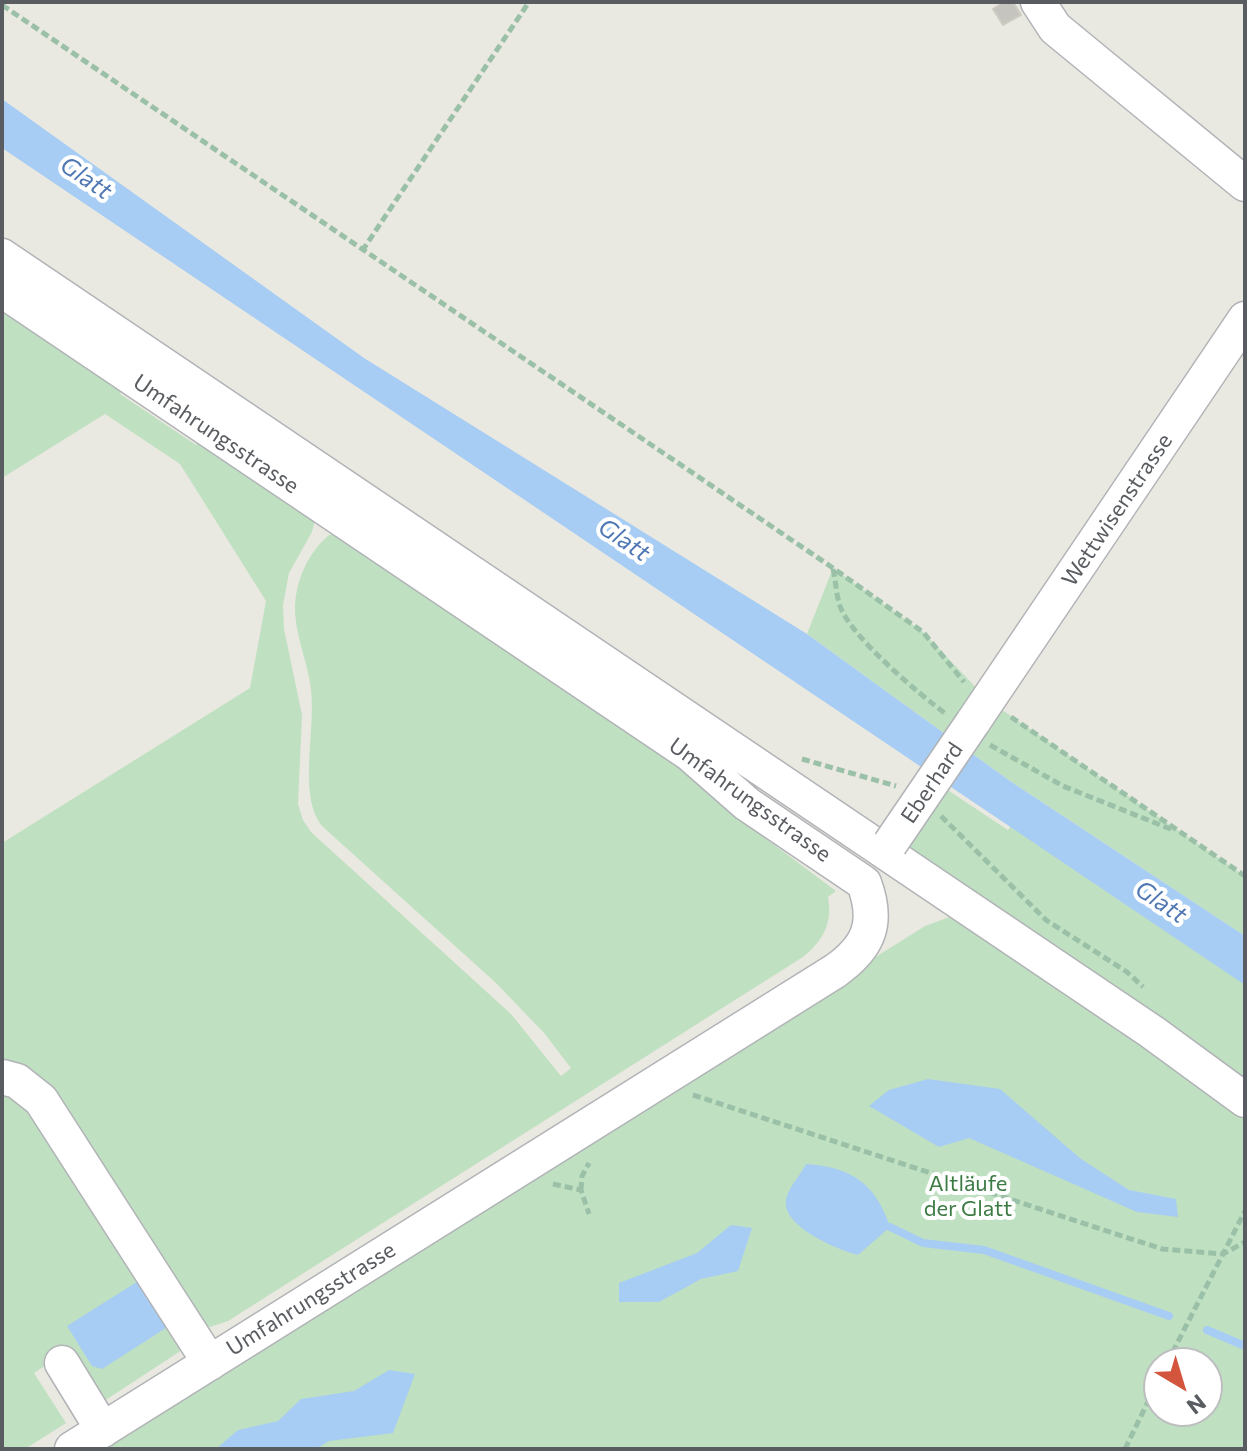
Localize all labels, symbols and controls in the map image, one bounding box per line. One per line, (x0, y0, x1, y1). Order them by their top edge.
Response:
water label: Glatt (55, 150, 117, 206)
street label: Umfahrungsstrasse (128, 369, 304, 499)
street label: Wettwisenstrasse (1056, 429, 1178, 591)
water label: Glatt (593, 512, 655, 568)
street label: Umfahrungsstrasse (664, 732, 836, 868)
street label: Eberhard (895, 738, 969, 828)
water label: Glatt (1130, 874, 1192, 930)
park label: Altläufe der Glatt (924, 1171, 1012, 1222)
street label: Umfahrungsstrasse (222, 1236, 400, 1362)
north arrow (1143, 1347, 1223, 1427)
text: N (1182, 1389, 1212, 1420)

